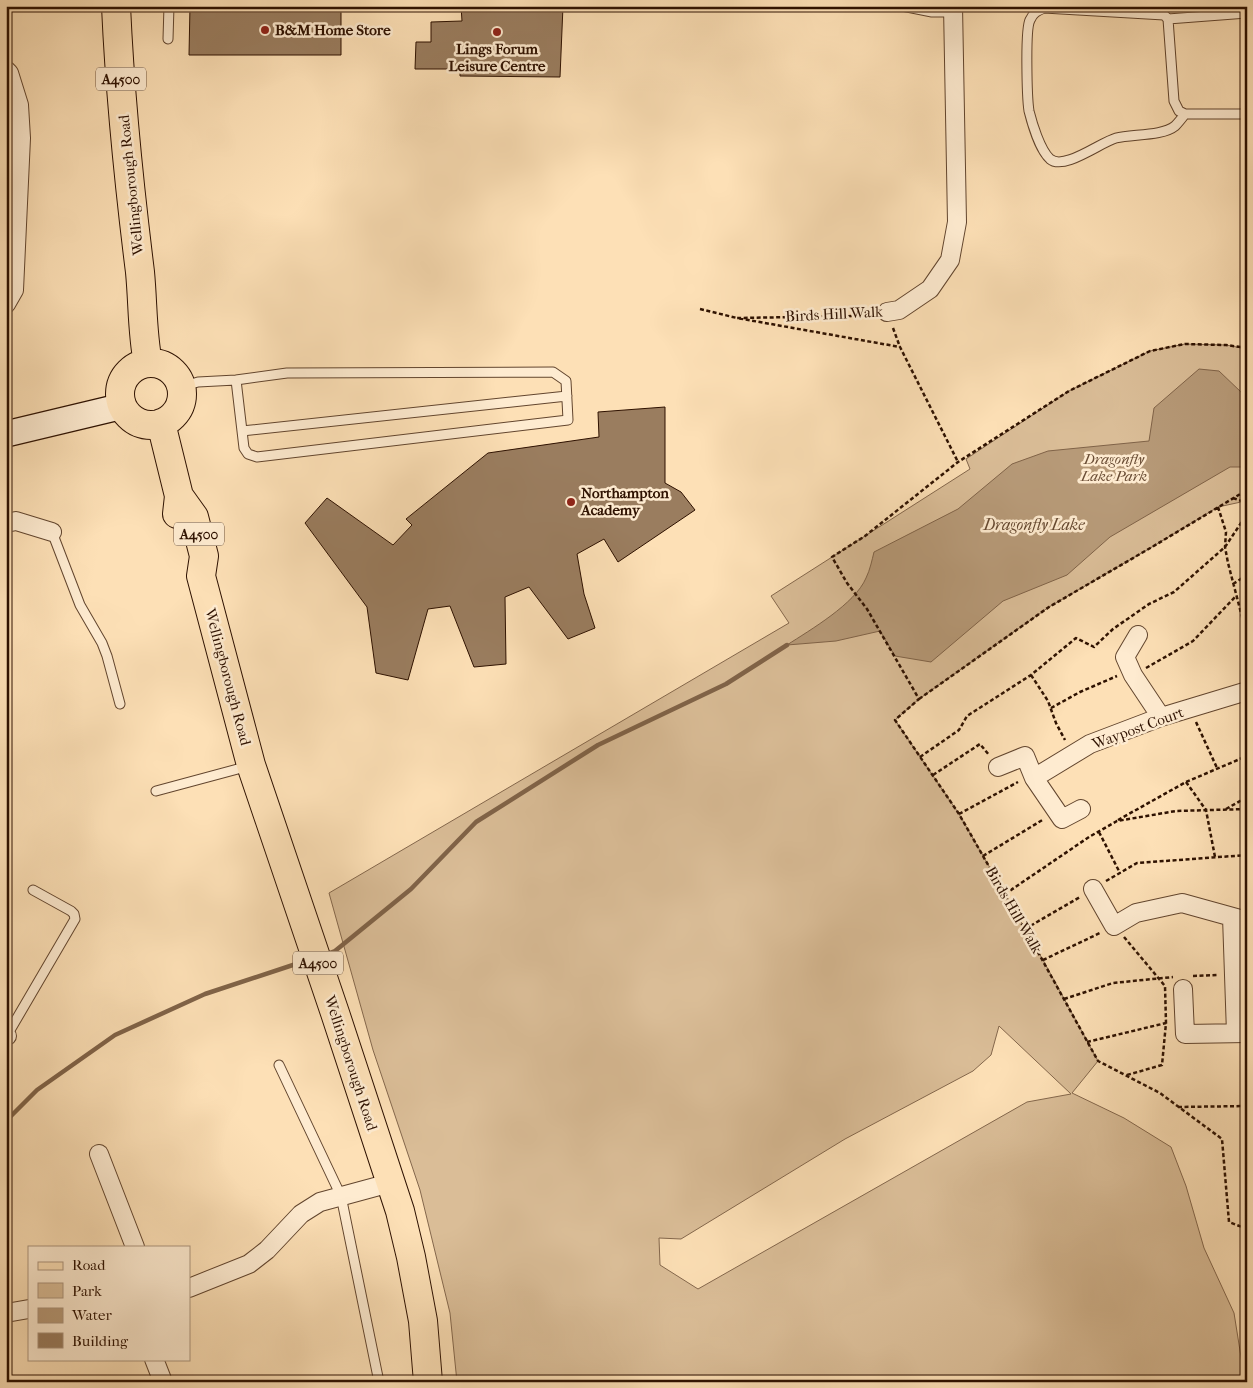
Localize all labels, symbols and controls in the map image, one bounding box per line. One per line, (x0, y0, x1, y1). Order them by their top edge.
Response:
place label: B&M Home Store (275, 21, 391, 39)
marker: B&M Home Store (259, 24, 271, 36)
marker: Lings Forum Leisure Centre (491, 26, 503, 38)
place label: Lings Forum Leisure Centre (448, 40, 546, 75)
road number: A4500 (96, 68, 146, 90)
street label: Wellingborough Road (115, 113, 147, 257)
street label: Birds Hill Walk (785, 302, 883, 326)
park label: Dragonfly Lake Park (1080, 450, 1147, 485)
place label: Northampton Academy (580, 484, 669, 519)
marker: Northampton Academy (565, 496, 577, 508)
water label: Dragonfly Lake (982, 515, 1085, 534)
road number: A4500 (174, 522, 224, 546)
street label: Wellingborough Road (201, 606, 255, 748)
street label: Waypost Court (1089, 703, 1187, 753)
street label: Birds Hill Walk (982, 863, 1046, 957)
road number: A4500 (293, 951, 343, 974)
street label: Wellingborough Road (320, 992, 382, 1134)
legend (28, 1246, 190, 1360)
text: Road (72, 1256, 106, 1274)
text: Park (72, 1282, 102, 1300)
text: Water (71, 1306, 112, 1324)
text: Building (72, 1332, 129, 1350)

